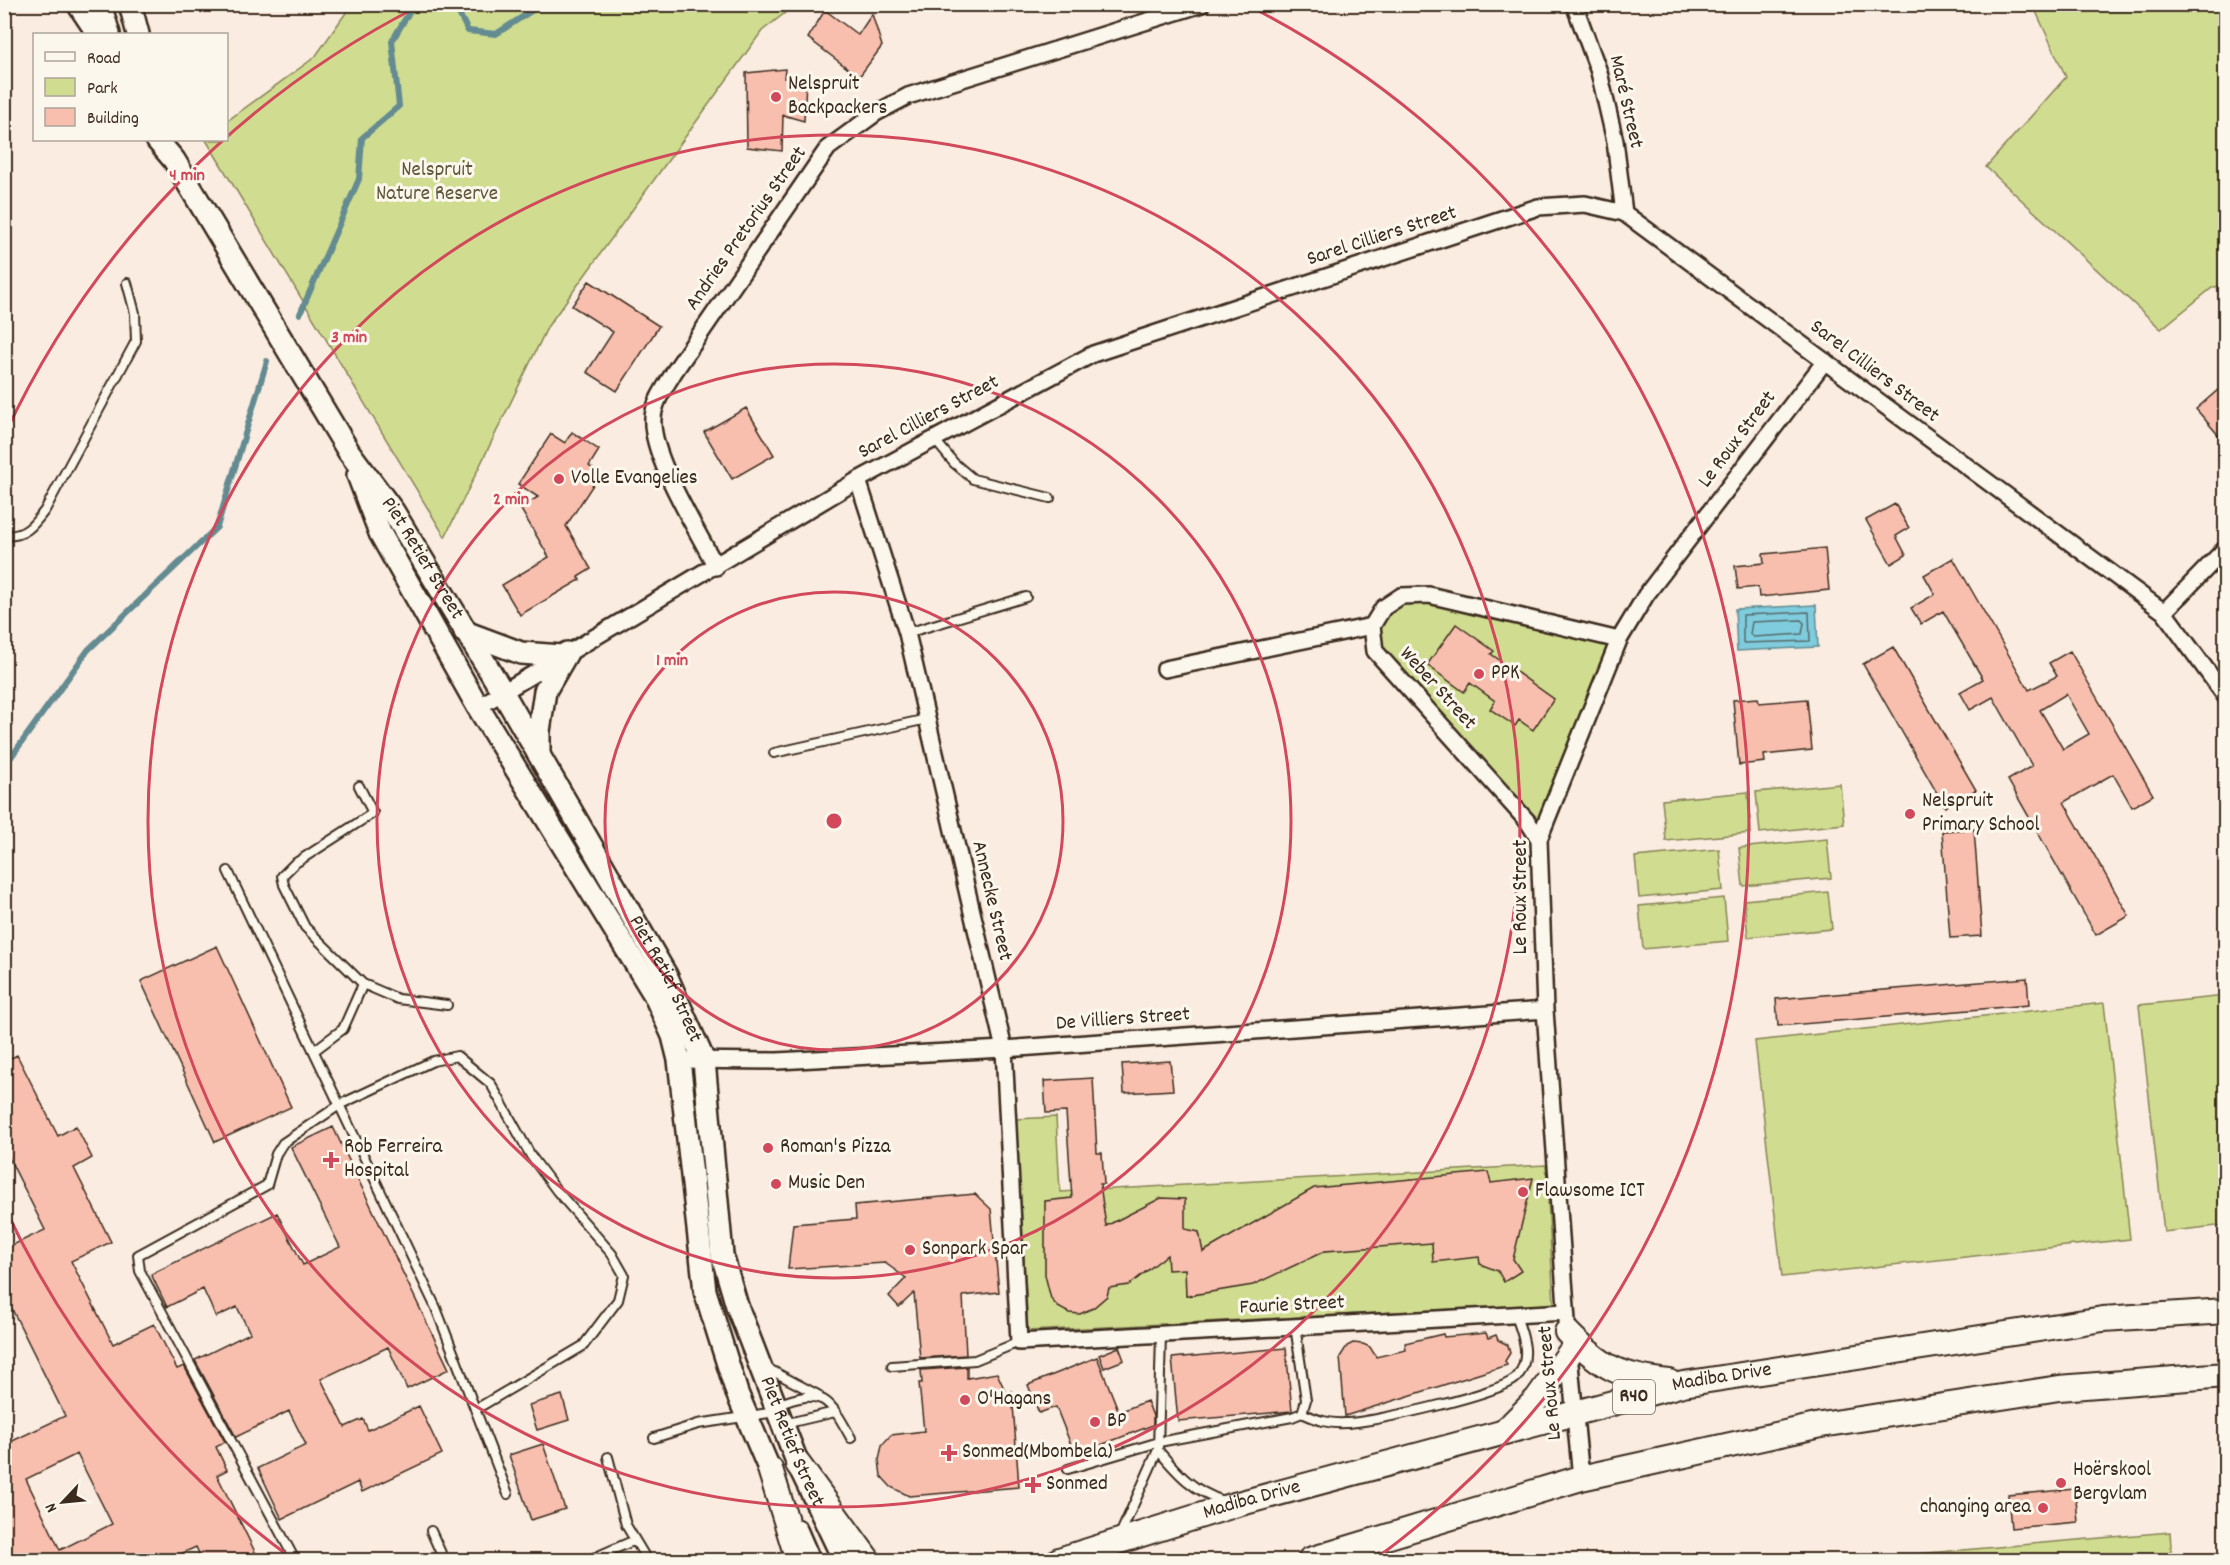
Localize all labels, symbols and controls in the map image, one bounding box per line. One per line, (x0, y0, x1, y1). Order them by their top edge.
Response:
legend (33, 33, 228, 141)
text: Road (87, 47, 121, 72)
street label: Maré Street (1600, 52, 1650, 152)
place label: Nelspruit Backpackers (788, 70, 887, 124)
text: Park (87, 77, 118, 102)
marker: Nelspruit Backpackers (769, 90, 783, 104)
text: Building (87, 107, 139, 132)
street label: Andries Pretorius Street (679, 141, 815, 317)
park label: Nelspruit Nature Reserve (376, 156, 498, 210)
text: 4 min (169, 164, 205, 189)
street label: Sarel Cilliers Street (1303, 199, 1461, 275)
street label: Sarel Cilliers Street (1803, 313, 1945, 431)
text: 3 min (331, 326, 367, 351)
street label: Sarel Cilliers Street (853, 368, 1005, 468)
street label: Le Roux Street (1691, 385, 1785, 495)
place label: Volle Evangelies (571, 464, 698, 494)
marker: Volle Evangelies (552, 472, 566, 486)
text: 2 min (493, 488, 529, 513)
street label: Piet Retief Street (373, 491, 471, 626)
street label: Weber Street (1391, 641, 1483, 738)
text: 1 min (656, 649, 688, 674)
place label: PPK (1491, 659, 1520, 689)
marker: PPK (1472, 667, 1486, 681)
place label: Nelspruit Primary School (1922, 787, 2040, 841)
marker: Nelspruit Primary School (1903, 807, 1917, 821)
centre of rings (824, 811, 844, 831)
street label: Annecke Street (963, 838, 1019, 964)
street label: Le Roux Street (1507, 839, 1537, 954)
street label: Piet Retief Street (620, 910, 709, 1048)
street label: De Villiers Street (1055, 1000, 1191, 1040)
place label: Rob Ferreira Hospital (344, 1133, 444, 1187)
place label: Roman's Pizza (780, 1133, 892, 1163)
marker: Roman's Pizza (761, 1141, 775, 1155)
marker: Rob Ferreira Hospital (322, 1151, 340, 1169)
place label: Music Den (788, 1169, 865, 1199)
marker: Music Den (769, 1177, 783, 1191)
place label: Flawsome ICT (1535, 1177, 1645, 1207)
marker: Flawsome ICT (1516, 1185, 1530, 1199)
place label: Sonpark Spar (922, 1235, 1028, 1265)
marker: Sonpark Spar (903, 1243, 917, 1257)
street label: Faurie Street (1239, 1288, 1345, 1324)
street label: Le Roux Street (1531, 1324, 1571, 1442)
street label: Madiba Drive (1669, 1355, 1774, 1401)
street label: Piet Retief Street (751, 1372, 832, 1513)
road number: R40 (1613, 1380, 1655, 1414)
place label: O'Hagans (977, 1385, 1051, 1415)
marker: O'Hagans (958, 1393, 972, 1407)
place label: BP (1107, 1407, 1127, 1437)
marker: BP (1088, 1415, 1102, 1429)
place label: Sonmed(Mbombela) (962, 1438, 1113, 1468)
marker: Sonmed(Mbombela) (940, 1444, 958, 1462)
place label: Hoërskool Bergvlam (2073, 1456, 2151, 1510)
place label: Sonmed (1046, 1470, 1108, 1500)
north arrow (33, 1472, 93, 1532)
street label: Madiba Drive (1199, 1473, 1304, 1529)
marker: Sonmed (1024, 1476, 1042, 1494)
marker: Hoërskool Bergvlam (2054, 1476, 2068, 1490)
place label: changing area (1920, 1493, 2032, 1523)
text: N (40, 1499, 64, 1516)
marker: changing area (2036, 1501, 2050, 1515)

